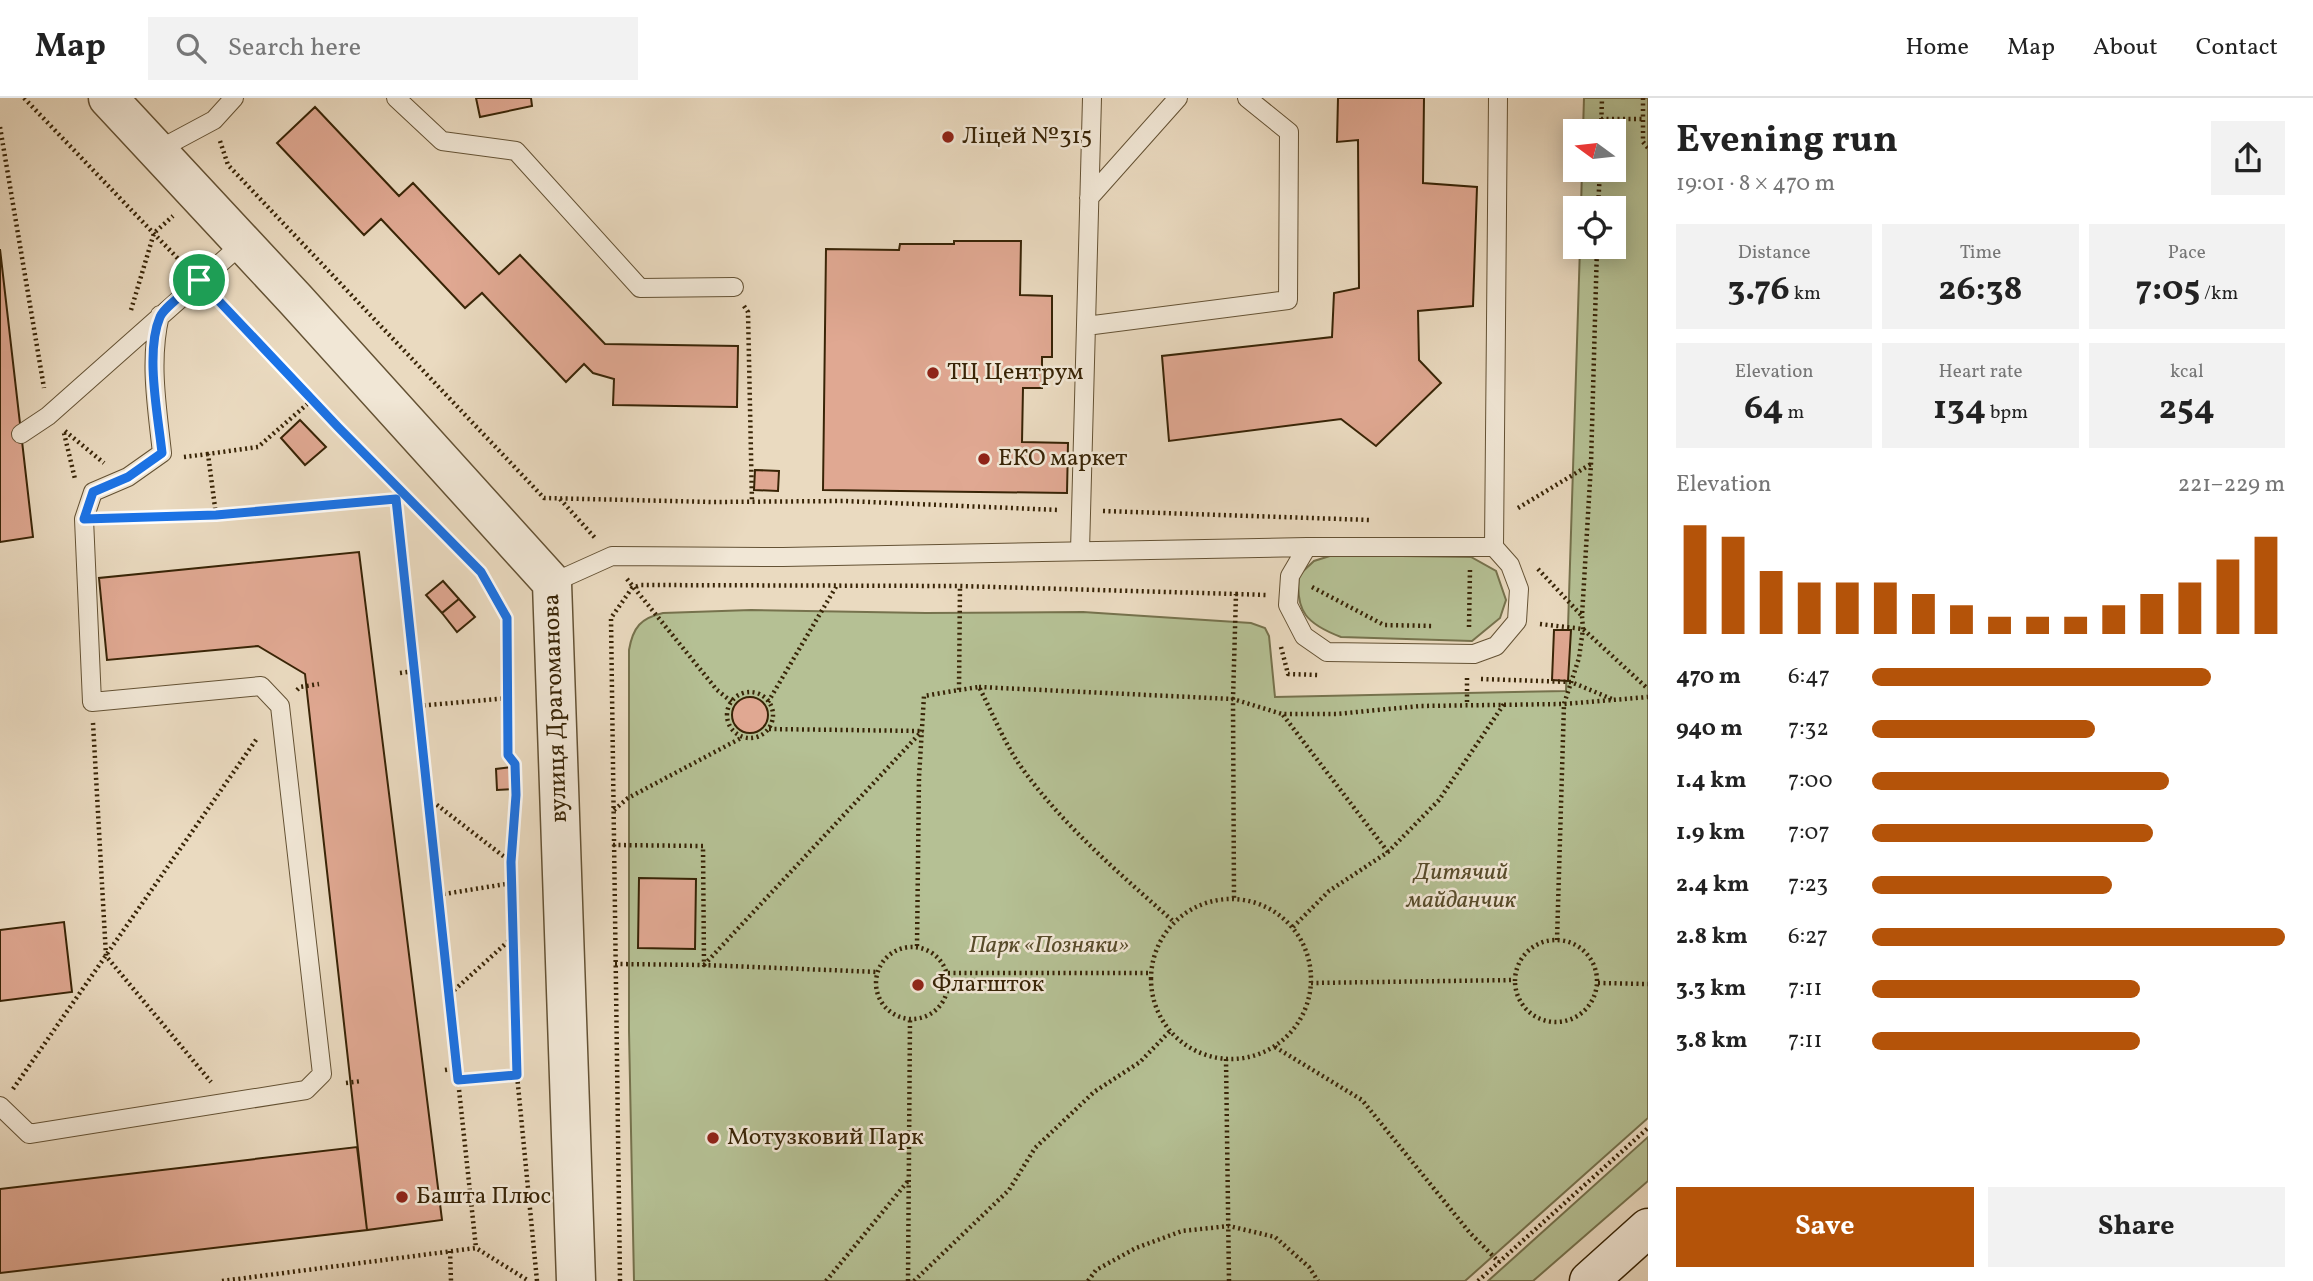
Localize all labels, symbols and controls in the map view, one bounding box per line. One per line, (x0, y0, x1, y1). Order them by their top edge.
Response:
search box (148, 17, 638, 80)
text: Map (35, 25, 106, 71)
icon: search (172, 29, 210, 67)
text: Search here (228, 30, 361, 66)
text: Home (1905, 31, 1969, 65)
text: Map (2007, 31, 2055, 65)
text: About (2093, 31, 2158, 65)
text: Contact (2196, 31, 2278, 65)
text: Evening run (1676, 115, 1898, 168)
north arrow (1563, 119, 1626, 182)
map controls (1563, 119, 1626, 259)
place label: Ліцей №315 (962, 120, 1092, 154)
button: share (2211, 121, 2285, 195)
marker: Ліцей №315 (940, 129, 956, 145)
text: 19:01 · 8 × 470 m (1676, 168, 1835, 200)
button: locate (1563, 196, 1626, 259)
text: Distance (1738, 240, 1811, 266)
text: Time (1960, 240, 2001, 266)
text: Pace (2168, 240, 2206, 266)
pin (169, 250, 229, 310)
icon: arrive (180, 261, 218, 299)
text: 3.76 (1728, 266, 1790, 314)
text: 26:38 (1938, 266, 2023, 314)
text: 7:05 (2135, 266, 2200, 314)
text: km (1790, 281, 1821, 307)
text: /km (2200, 281, 2238, 307)
place label: ТЦ Центрум (947, 356, 1083, 390)
text: Elevation (1735, 359, 1814, 385)
text: Heart rate (1939, 359, 2022, 385)
text: kcal (2170, 359, 2204, 385)
marker: ТЦ Центрум (925, 365, 941, 381)
text: 64 (1744, 385, 1784, 433)
text: 134 (1933, 385, 1986, 433)
text: 254 (2159, 385, 2215, 433)
text: m (1784, 400, 1804, 426)
text: bpm (1986, 400, 2028, 426)
place label: ЕКО маркет (998, 442, 1127, 476)
marker: ЕКО маркет (976, 451, 992, 467)
text: Elevation (1676, 469, 1772, 501)
text: 221–229 m (2178, 469, 2285, 501)
street label: вулиця Драгоманова (535, 593, 577, 823)
text: 470 m (1676, 661, 1741, 693)
text: 6:47 (1788, 661, 1830, 693)
text: 940 m (1676, 713, 1743, 745)
text: 7:32 (1788, 713, 1829, 745)
text: 1.4 km (1676, 765, 1747, 797)
text: 7:00 (1788, 765, 1833, 797)
text: 1.9 km (1676, 817, 1745, 849)
text: 7:07 (1788, 817, 1830, 849)
park label: Дитячий майданчик (1405, 856, 1517, 918)
text: 2.4 km (1676, 869, 1749, 901)
text: 7:23 (1788, 869, 1828, 901)
text: 2.8 km (1676, 921, 1748, 953)
text: 6:27 (1788, 921, 1828, 953)
park label: Парк «Позняки» (969, 929, 1129, 963)
place label: Флагшток (932, 968, 1044, 1002)
text: 3.3 km (1676, 973, 1746, 1005)
text: 7:11 (1788, 973, 1822, 1005)
marker: Флагшток (910, 977, 926, 993)
text: 3.8 km (1676, 1025, 1748, 1057)
text: 7:11 (1788, 1025, 1822, 1057)
place label: Мотузковий Парк (727, 1121, 924, 1155)
marker: Мотузковий Парк (705, 1130, 721, 1146)
place label: Башта Плюс (416, 1180, 551, 1214)
button: Save (1676, 1187, 1974, 1267)
button: Share (1988, 1187, 2285, 1267)
marker: Башта Плюс (394, 1189, 410, 1205)

